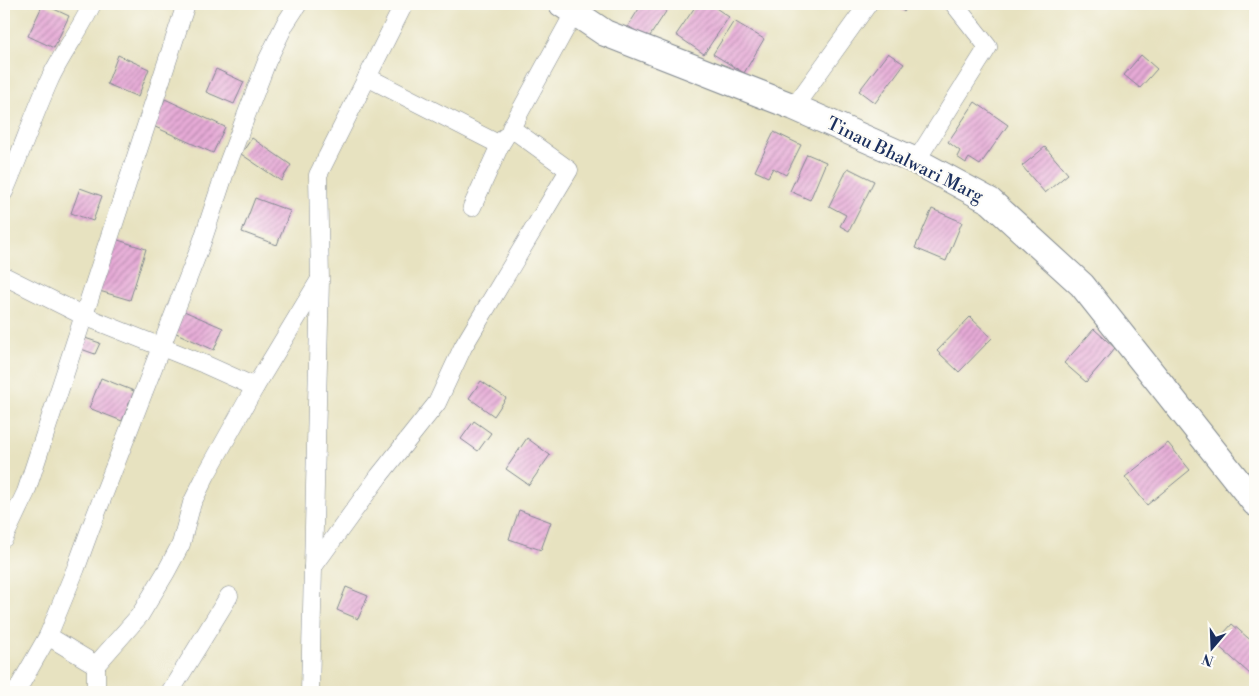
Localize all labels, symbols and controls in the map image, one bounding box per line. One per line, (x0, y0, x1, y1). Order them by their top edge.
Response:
street label: Tinau Bhalwari Marg (823, 112, 988, 208)
north arrow (1186, 624, 1236, 674)
text: N (1200, 649, 1216, 670)

